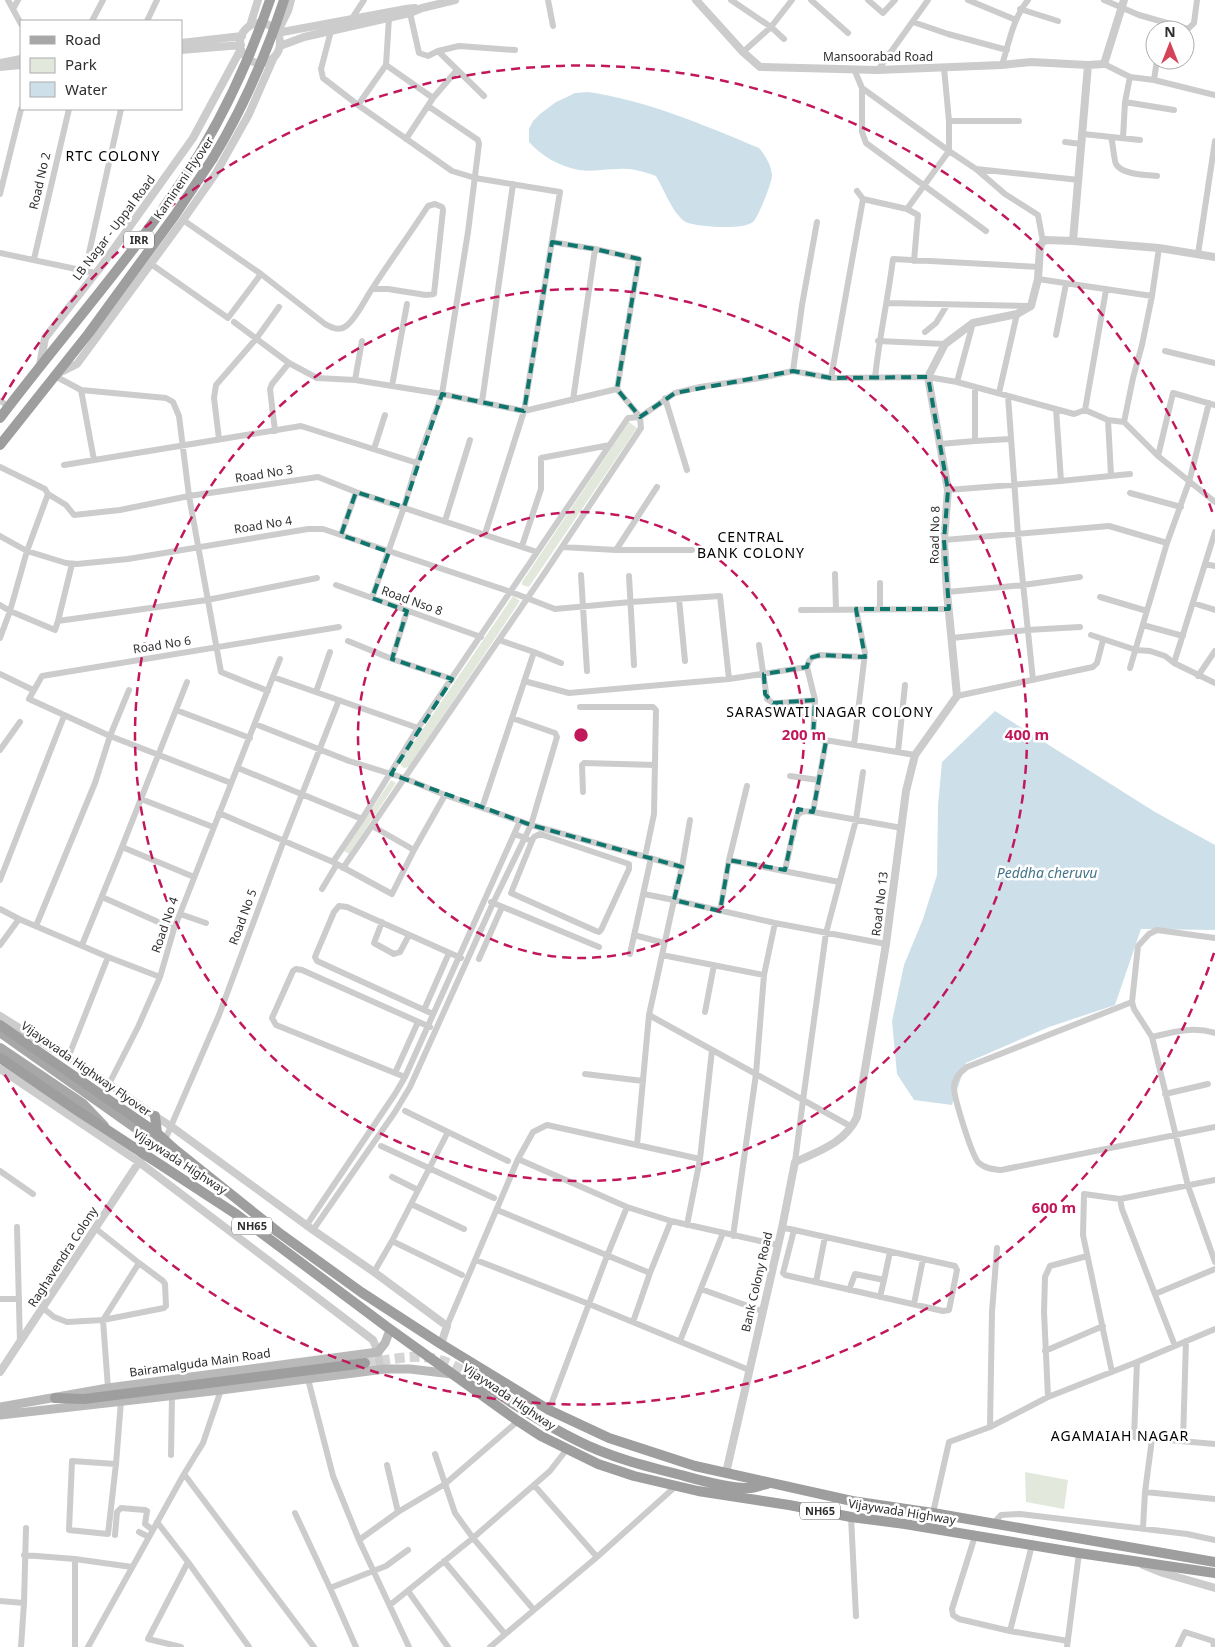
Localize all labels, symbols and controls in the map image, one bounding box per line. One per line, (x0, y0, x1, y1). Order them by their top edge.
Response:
legend (20, 20, 182, 110)
north arrow (1145, 20, 1195, 70)
text: N (1164, 22, 1176, 41)
text: Road (65, 29, 101, 49)
street label: Mansoorabad Road (823, 48, 933, 65)
text: Park (65, 54, 97, 74)
text: Water (65, 79, 107, 99)
street label: Kamineni Flyover (150, 133, 218, 223)
district label: RTC COLONY (66, 146, 160, 165)
street label: Road No 2 (25, 150, 54, 211)
street label: LB Nagar - Uppal Road (68, 172, 159, 284)
road number: IRR (124, 232, 154, 248)
street label: Road No 3 (234, 461, 294, 486)
street label: Road No 8 (925, 506, 944, 564)
street label: Road No 4 (233, 512, 293, 537)
district label: CENTRAL BANK COLONY (697, 527, 805, 562)
street label: Road Nso 8 (379, 582, 445, 620)
street label: Road No 6 (132, 632, 192, 657)
district label: SARASWATI NAGAR COLONY (726, 702, 934, 721)
text: 200 m (782, 724, 826, 744)
text: 400 m (1005, 724, 1049, 744)
centre of rings (572, 726, 590, 744)
water label: Peddha cheruvu (997, 863, 1097, 882)
street label: Road No 13 (867, 870, 892, 937)
street label: Road No 5 (225, 886, 261, 947)
street label: Road No 4 (147, 894, 182, 955)
street label: Vijayavada Highway Flyover (18, 1017, 155, 1120)
street label: Vijaywada Highway (130, 1125, 231, 1199)
text: 600 m (1032, 1197, 1076, 1217)
street label: Raghavendra Colony (24, 1202, 102, 1310)
road number: NH65 (232, 1218, 272, 1234)
street label: Bank Colony Road (737, 1230, 776, 1334)
street label: Bairamalguda Main Road (128, 1344, 272, 1381)
street label: Vijaywada Highway (459, 1359, 560, 1435)
district label: AGAMAIAH NAGAR (1051, 1426, 1189, 1445)
street label: Vijaywada Highway (847, 1495, 958, 1529)
road number: NH65 (800, 1502, 840, 1520)

